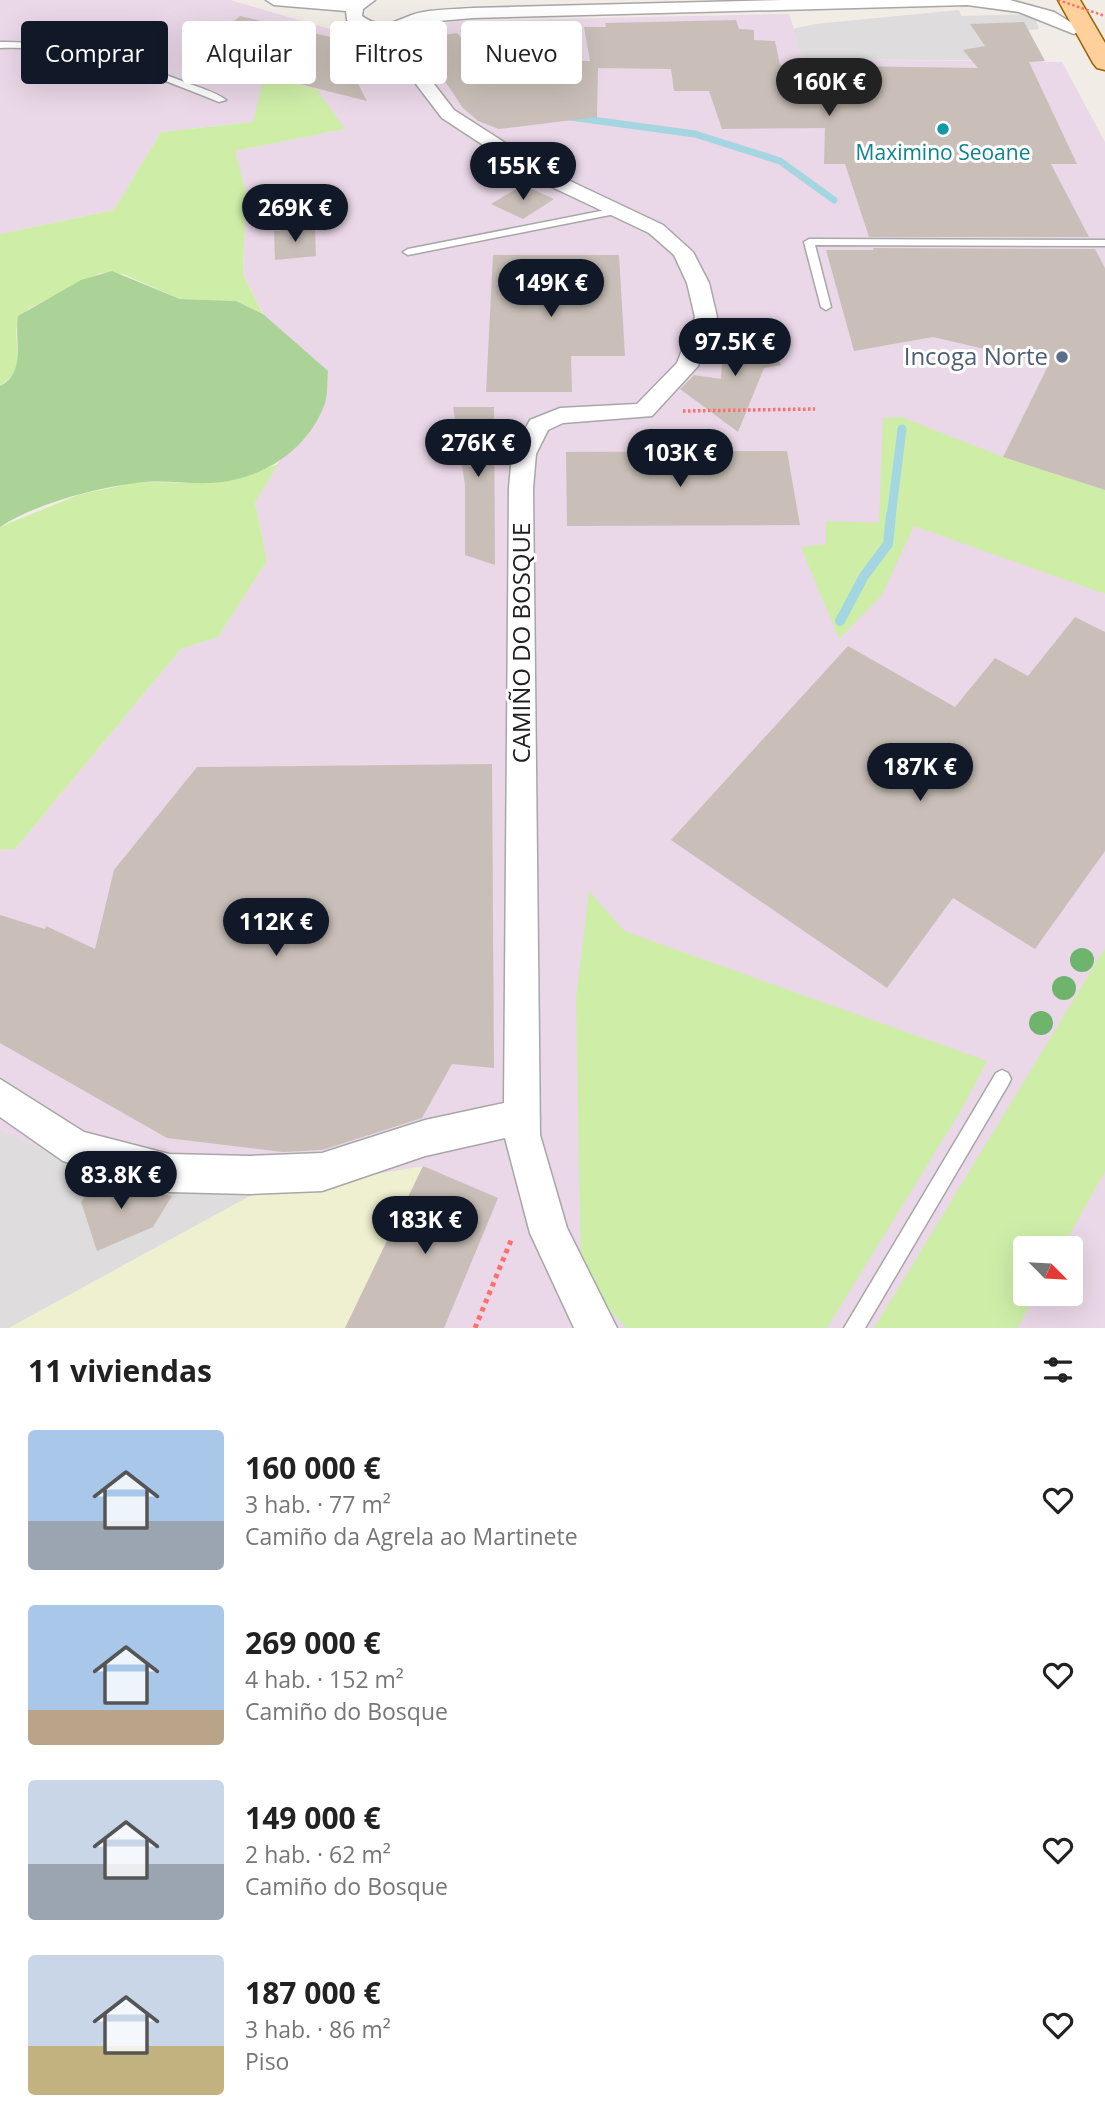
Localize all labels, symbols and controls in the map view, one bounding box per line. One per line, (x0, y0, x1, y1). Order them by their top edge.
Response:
chip: Comprar (21, 21, 168, 84)
chip: Alquilar (182, 21, 316, 84)
chip: Filtros (330, 21, 447, 84)
chip: Nuevo (461, 21, 582, 84)
pin: 160K € (772, 58, 886, 118)
text: 160K € (792, 65, 866, 97)
marker: Maximino Seoane (935, 121, 951, 137)
place label: Maximino Seoane (856, 138, 1030, 166)
pin: 155K € (466, 142, 580, 202)
text: 155K € (486, 149, 560, 181)
pin: 269K € (238, 184, 352, 244)
text: 269K € (258, 191, 332, 223)
pin: 149K € (494, 260, 608, 319)
text: 149K € (514, 266, 588, 298)
pin: 97.5K € (670, 318, 800, 378)
text: 97.5K € (695, 325, 775, 357)
place label: Incoga Norte (904, 339, 1048, 372)
marker: Incoga Norte (1054, 349, 1070, 365)
pin: 276K € (421, 420, 535, 479)
text: 276K € (441, 426, 515, 458)
pin: 103K € (623, 430, 737, 489)
text: 103K € (643, 436, 717, 468)
street label: CAMIÑO DO BOSQUE (504, 523, 537, 763)
pin: 187K € (863, 744, 977, 803)
text: 187K € (883, 750, 957, 782)
pin: 112K € (219, 898, 333, 958)
text: 112K € (239, 905, 313, 937)
pin: 83.8K € (56, 1152, 186, 1211)
text: 83.8K € (81, 1158, 161, 1190)
pin: 183K € (368, 1196, 482, 1256)
text: 183K € (388, 1203, 462, 1235)
north arrow (1013, 1236, 1083, 1306)
map controls (1013, 1236, 1083, 1306)
text: 11 viviendas (28, 1350, 212, 1391)
icon: filters (1039, 1351, 1077, 1389)
text: 160 000 € (245, 1447, 381, 1488)
icon: home (84, 1458, 168, 1542)
icon: heart (1039, 1481, 1077, 1519)
text: 3 hab. · 77 m² (245, 1488, 391, 1520)
text: Camiño da Agrela ao Martinete (245, 1520, 578, 1552)
text: 269 000 € (245, 1622, 381, 1663)
icon: home (84, 1633, 168, 1717)
icon: heart (1039, 1656, 1077, 1694)
text: 4 hab. · 152 m² (245, 1663, 404, 1695)
text: Camiño do Bosque (245, 1695, 448, 1727)
text: 149 000 € (245, 1797, 381, 1838)
icon: home (84, 1808, 168, 1892)
icon: heart (1039, 1831, 1077, 1869)
text: 2 hab. · 62 m² (245, 1838, 391, 1870)
text: Camiño do Bosque (245, 1870, 448, 1902)
text: 187 000 € (245, 1972, 381, 2013)
icon: home (84, 1983, 168, 2067)
icon: heart (1039, 2006, 1077, 2044)
text: 3 hab. · 86 m² (245, 2013, 391, 2045)
text: Piso (245, 2045, 289, 2077)

